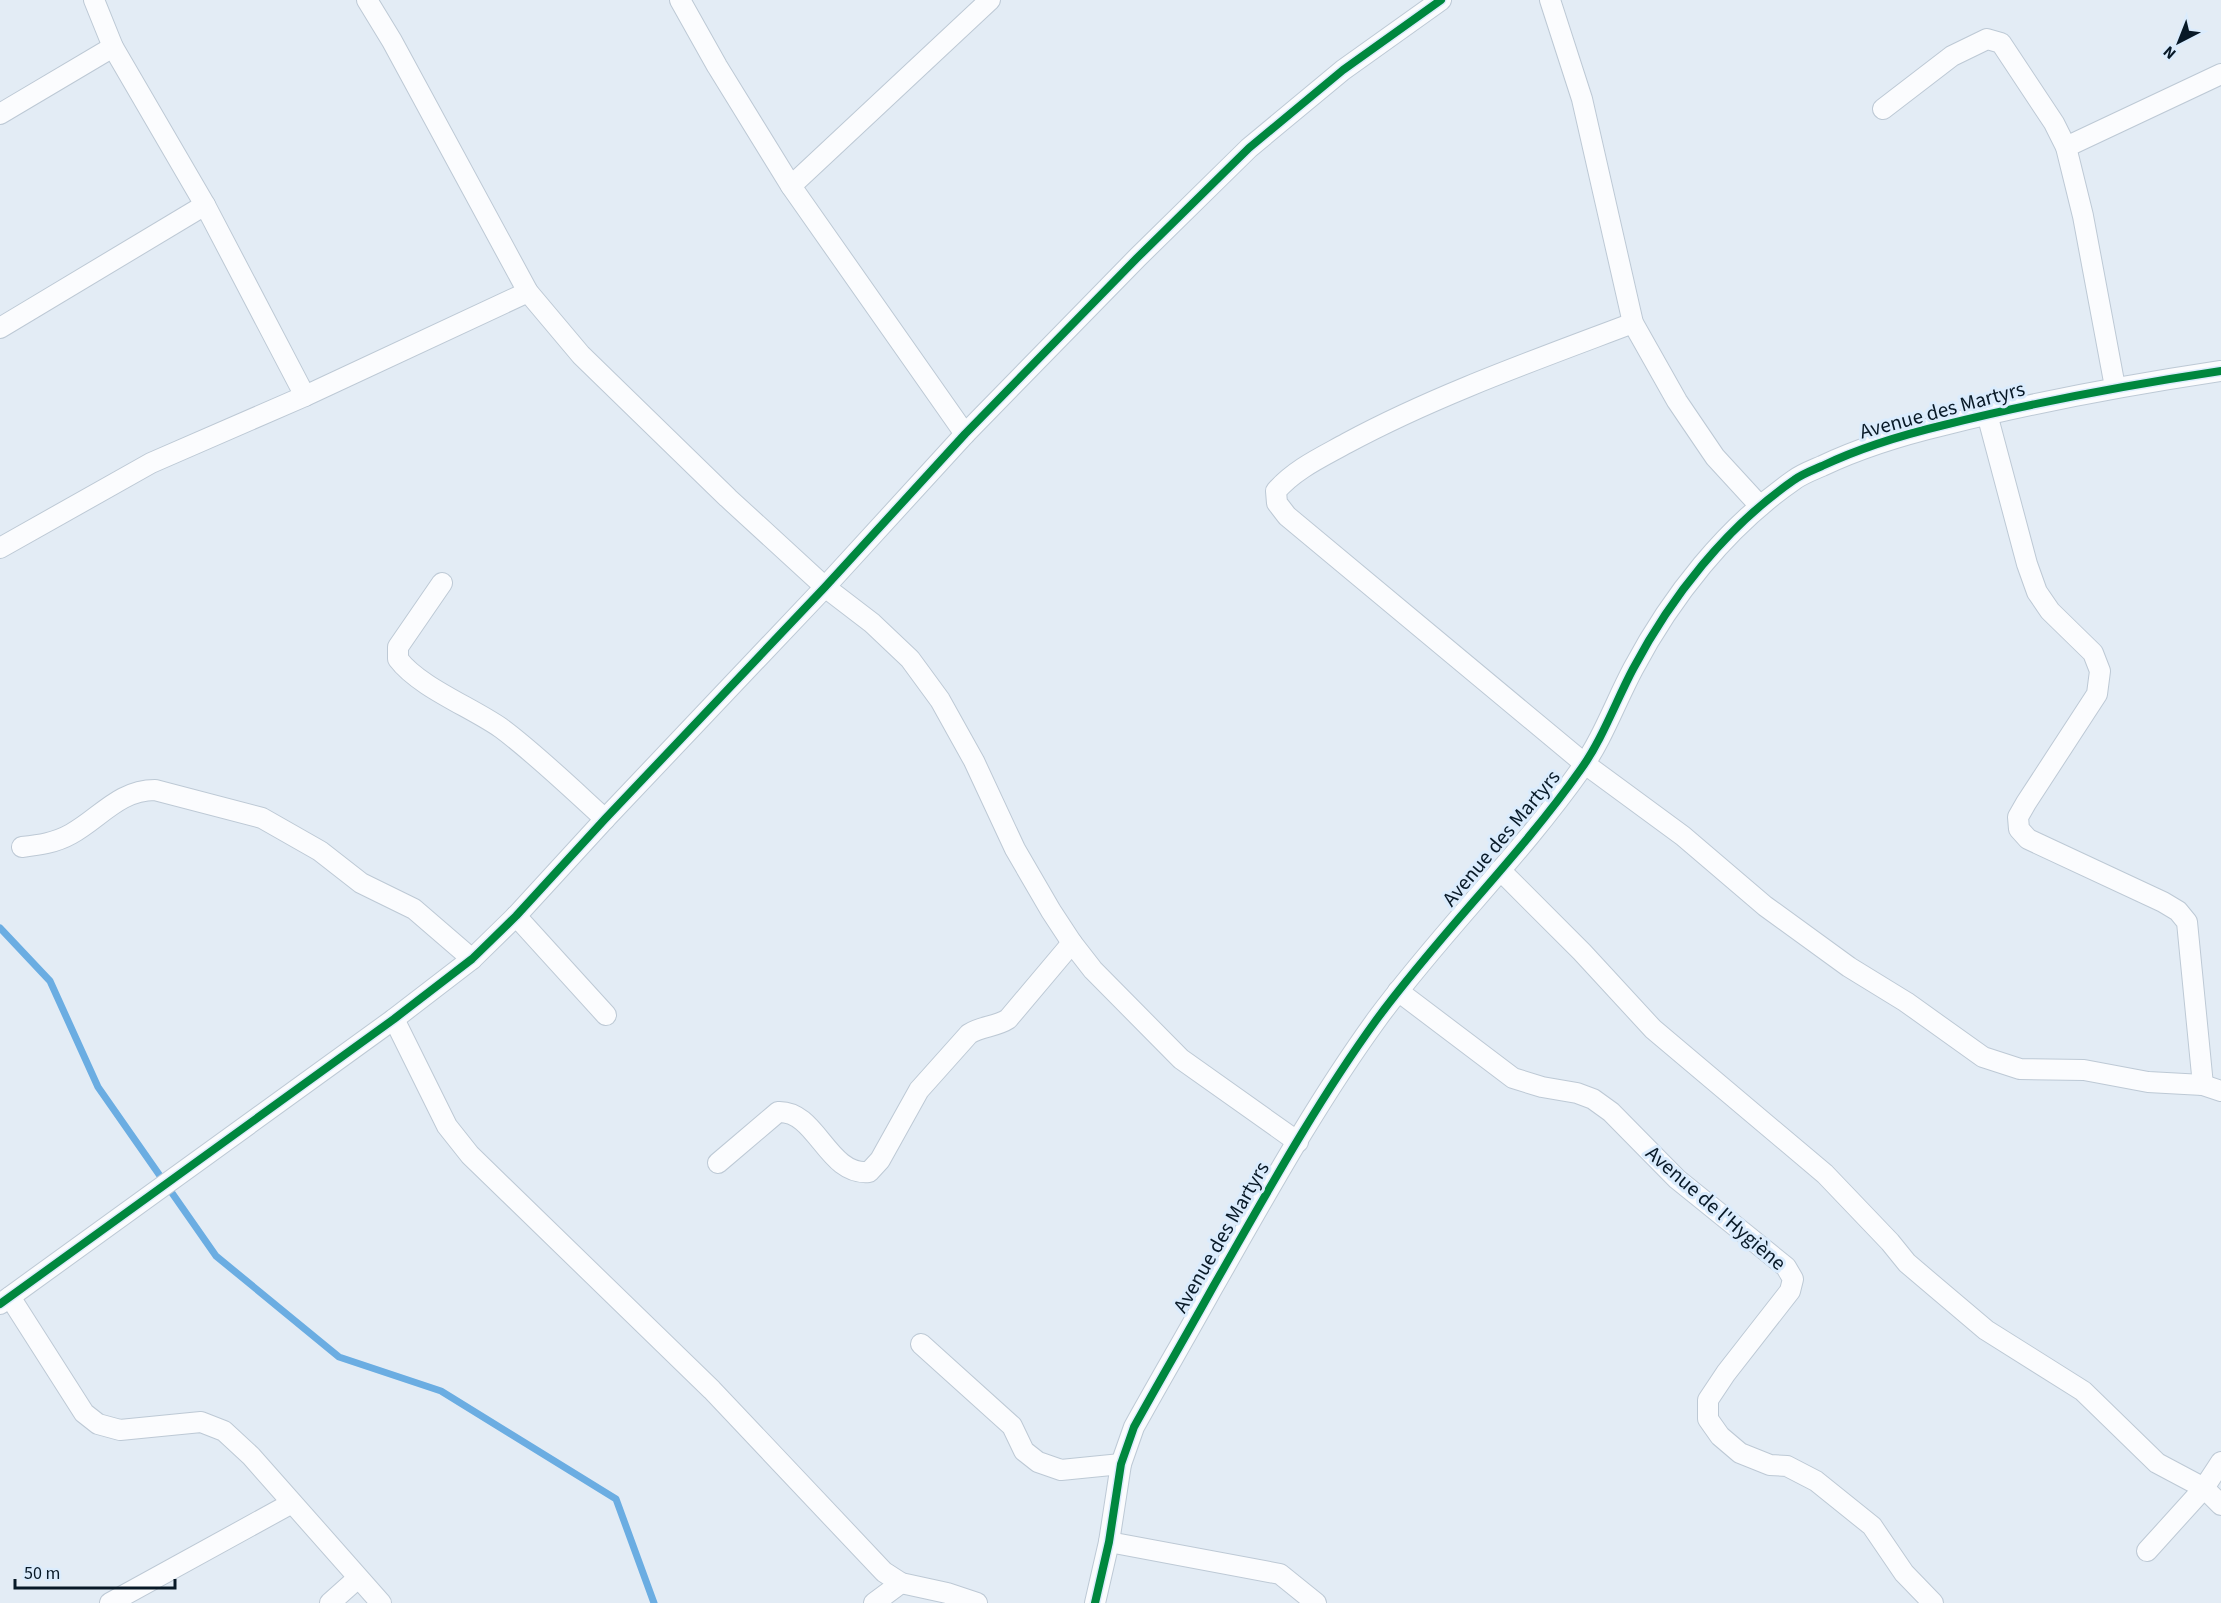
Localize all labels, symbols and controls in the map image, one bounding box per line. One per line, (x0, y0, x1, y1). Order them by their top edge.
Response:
north arrow (2149, 12, 2209, 72)
text: N (2158, 41, 2181, 64)
street label: Avenue des Martyrs (1856, 373, 2028, 446)
street label: Avenue des Martyrs (1435, 763, 1567, 913)
street label: Avenue de l'Hygiène (1639, 1139, 1793, 1277)
street label: Avenue des Martyrs (1165, 1156, 1277, 1318)
scale bar (15, 1552, 176, 1590)
text: 50 m (24, 1561, 60, 1586)

